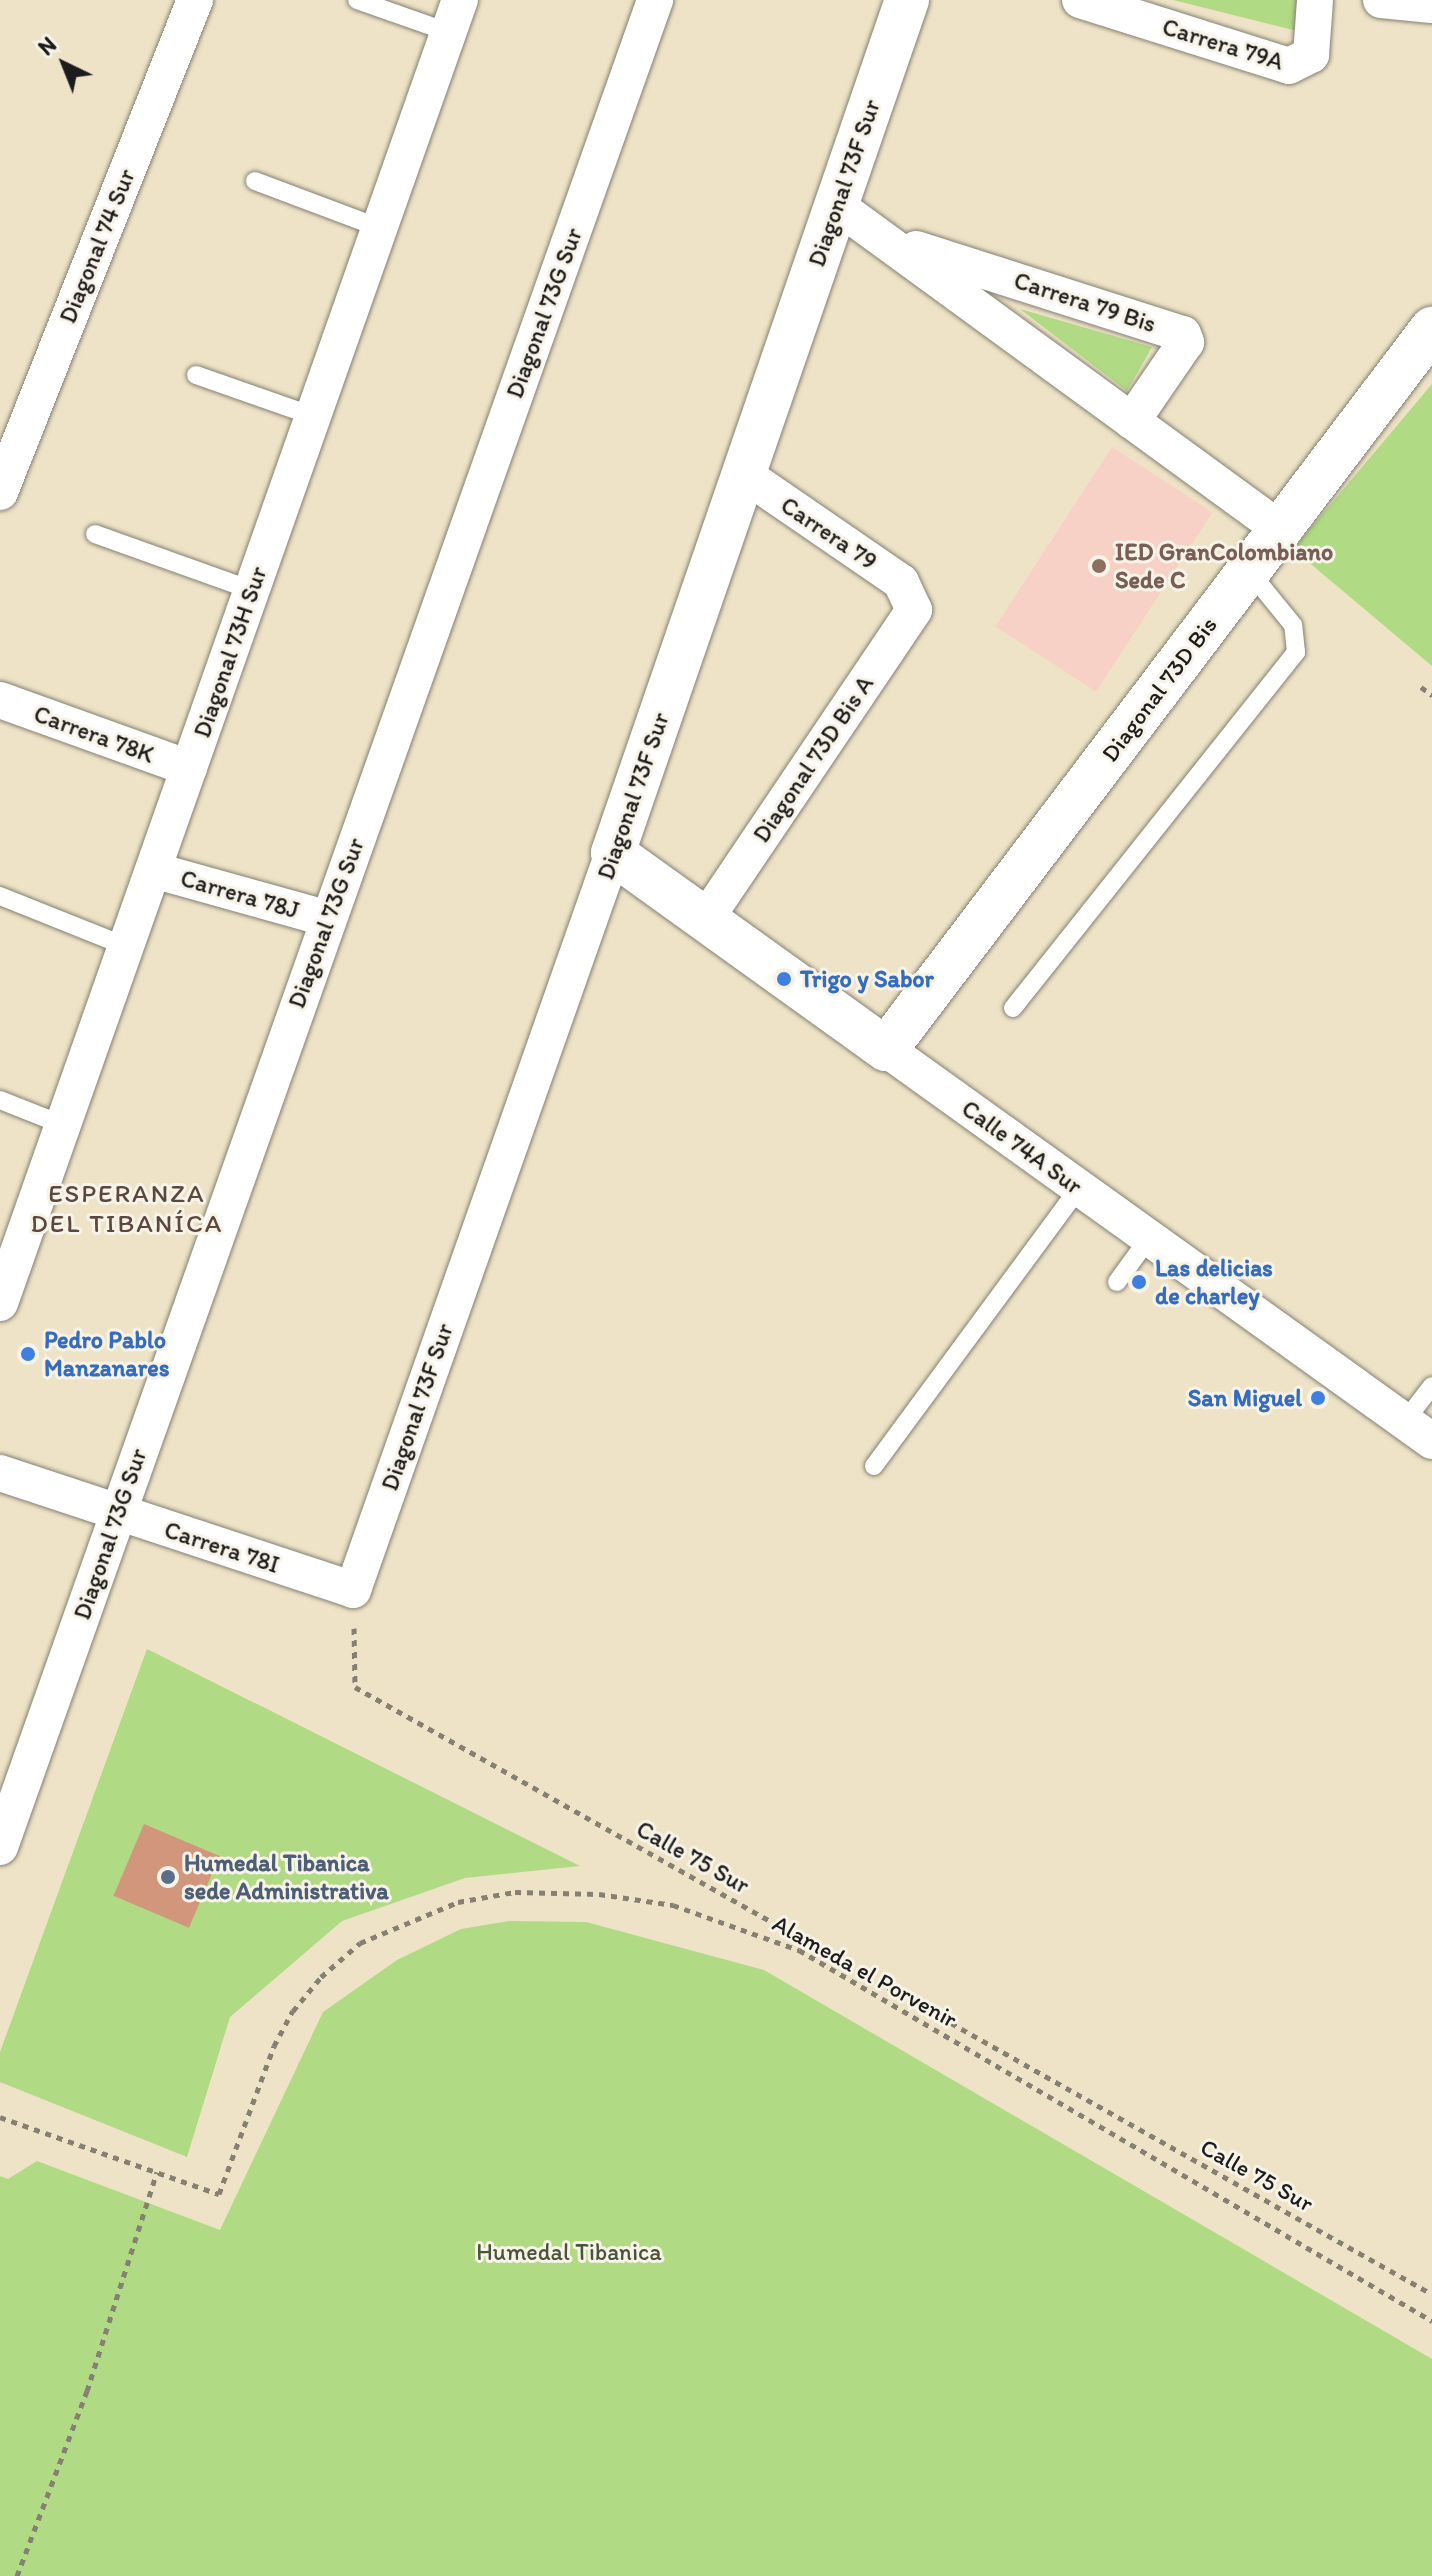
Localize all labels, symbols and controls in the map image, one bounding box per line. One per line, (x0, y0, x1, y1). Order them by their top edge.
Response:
street label: Carrera 79A (1159, 12, 1287, 76)
north arrow (24, 24, 104, 104)
text: N (33, 31, 62, 61)
street label: Diagonal 73F Sur (802, 96, 886, 270)
street label: Diagonal 74 Sur (53, 165, 141, 327)
street label: Diagonal 73G Sur (500, 224, 588, 402)
street label: Carrera 79 Bis (1010, 266, 1160, 338)
street label: Carrera 79 (775, 490, 883, 576)
place label: IED GranColombiano Sede C (1115, 538, 1333, 594)
marker: IED GranColombiano Sede C (1090, 557, 1108, 575)
street label: Diagonal 73H Sur (187, 563, 273, 741)
street label: Diagonal 73D Bis (1095, 611, 1223, 767)
street label: Diagonal 73D Bis A (746, 670, 880, 848)
street label: Carrera 78K (30, 699, 158, 769)
street label: Diagonal 73F Sur (591, 709, 675, 883)
street label: Diagonal 73G Sur (282, 834, 370, 1012)
street label: Carrera 78J (177, 863, 303, 925)
place label: Trigo y Sabor (800, 965, 934, 993)
marker: Trigo y Sabor (775, 970, 793, 988)
street label: Calle 74A Sur (956, 1094, 1088, 1200)
district label: ESPERANZA DEL TIBANÍCA (31, 1178, 223, 1240)
place label: Las delicias de charley (1155, 1254, 1274, 1310)
marker: Las delicias de charley (1130, 1273, 1148, 1291)
street label: Diagonal 73F Sur (375, 1320, 459, 1494)
place label: Pedro Pablo Manzanares (44, 1326, 169, 1382)
marker: Pedro Pablo Manzanares (19, 1345, 37, 1363)
place label: San Miguel (1188, 1384, 1302, 1412)
marker: San Miguel (1309, 1389, 1327, 1407)
street label: Diagonal 73G Sur (67, 1445, 153, 1623)
street label: Carrera 78I (161, 1515, 283, 1579)
street label: Calle 75 Sur (632, 1814, 754, 1900)
place label: Humedal Tibanica sede Administrativa (184, 1849, 389, 1905)
marker: Humedal Tibanica sede Administrativa (159, 1868, 177, 1886)
street label: Alameda el Porvenir (768, 1908, 962, 2034)
street label: Calle 75 Sur (1196, 2132, 1318, 2218)
park label: Humedal Tibanica (476, 2238, 662, 2266)

